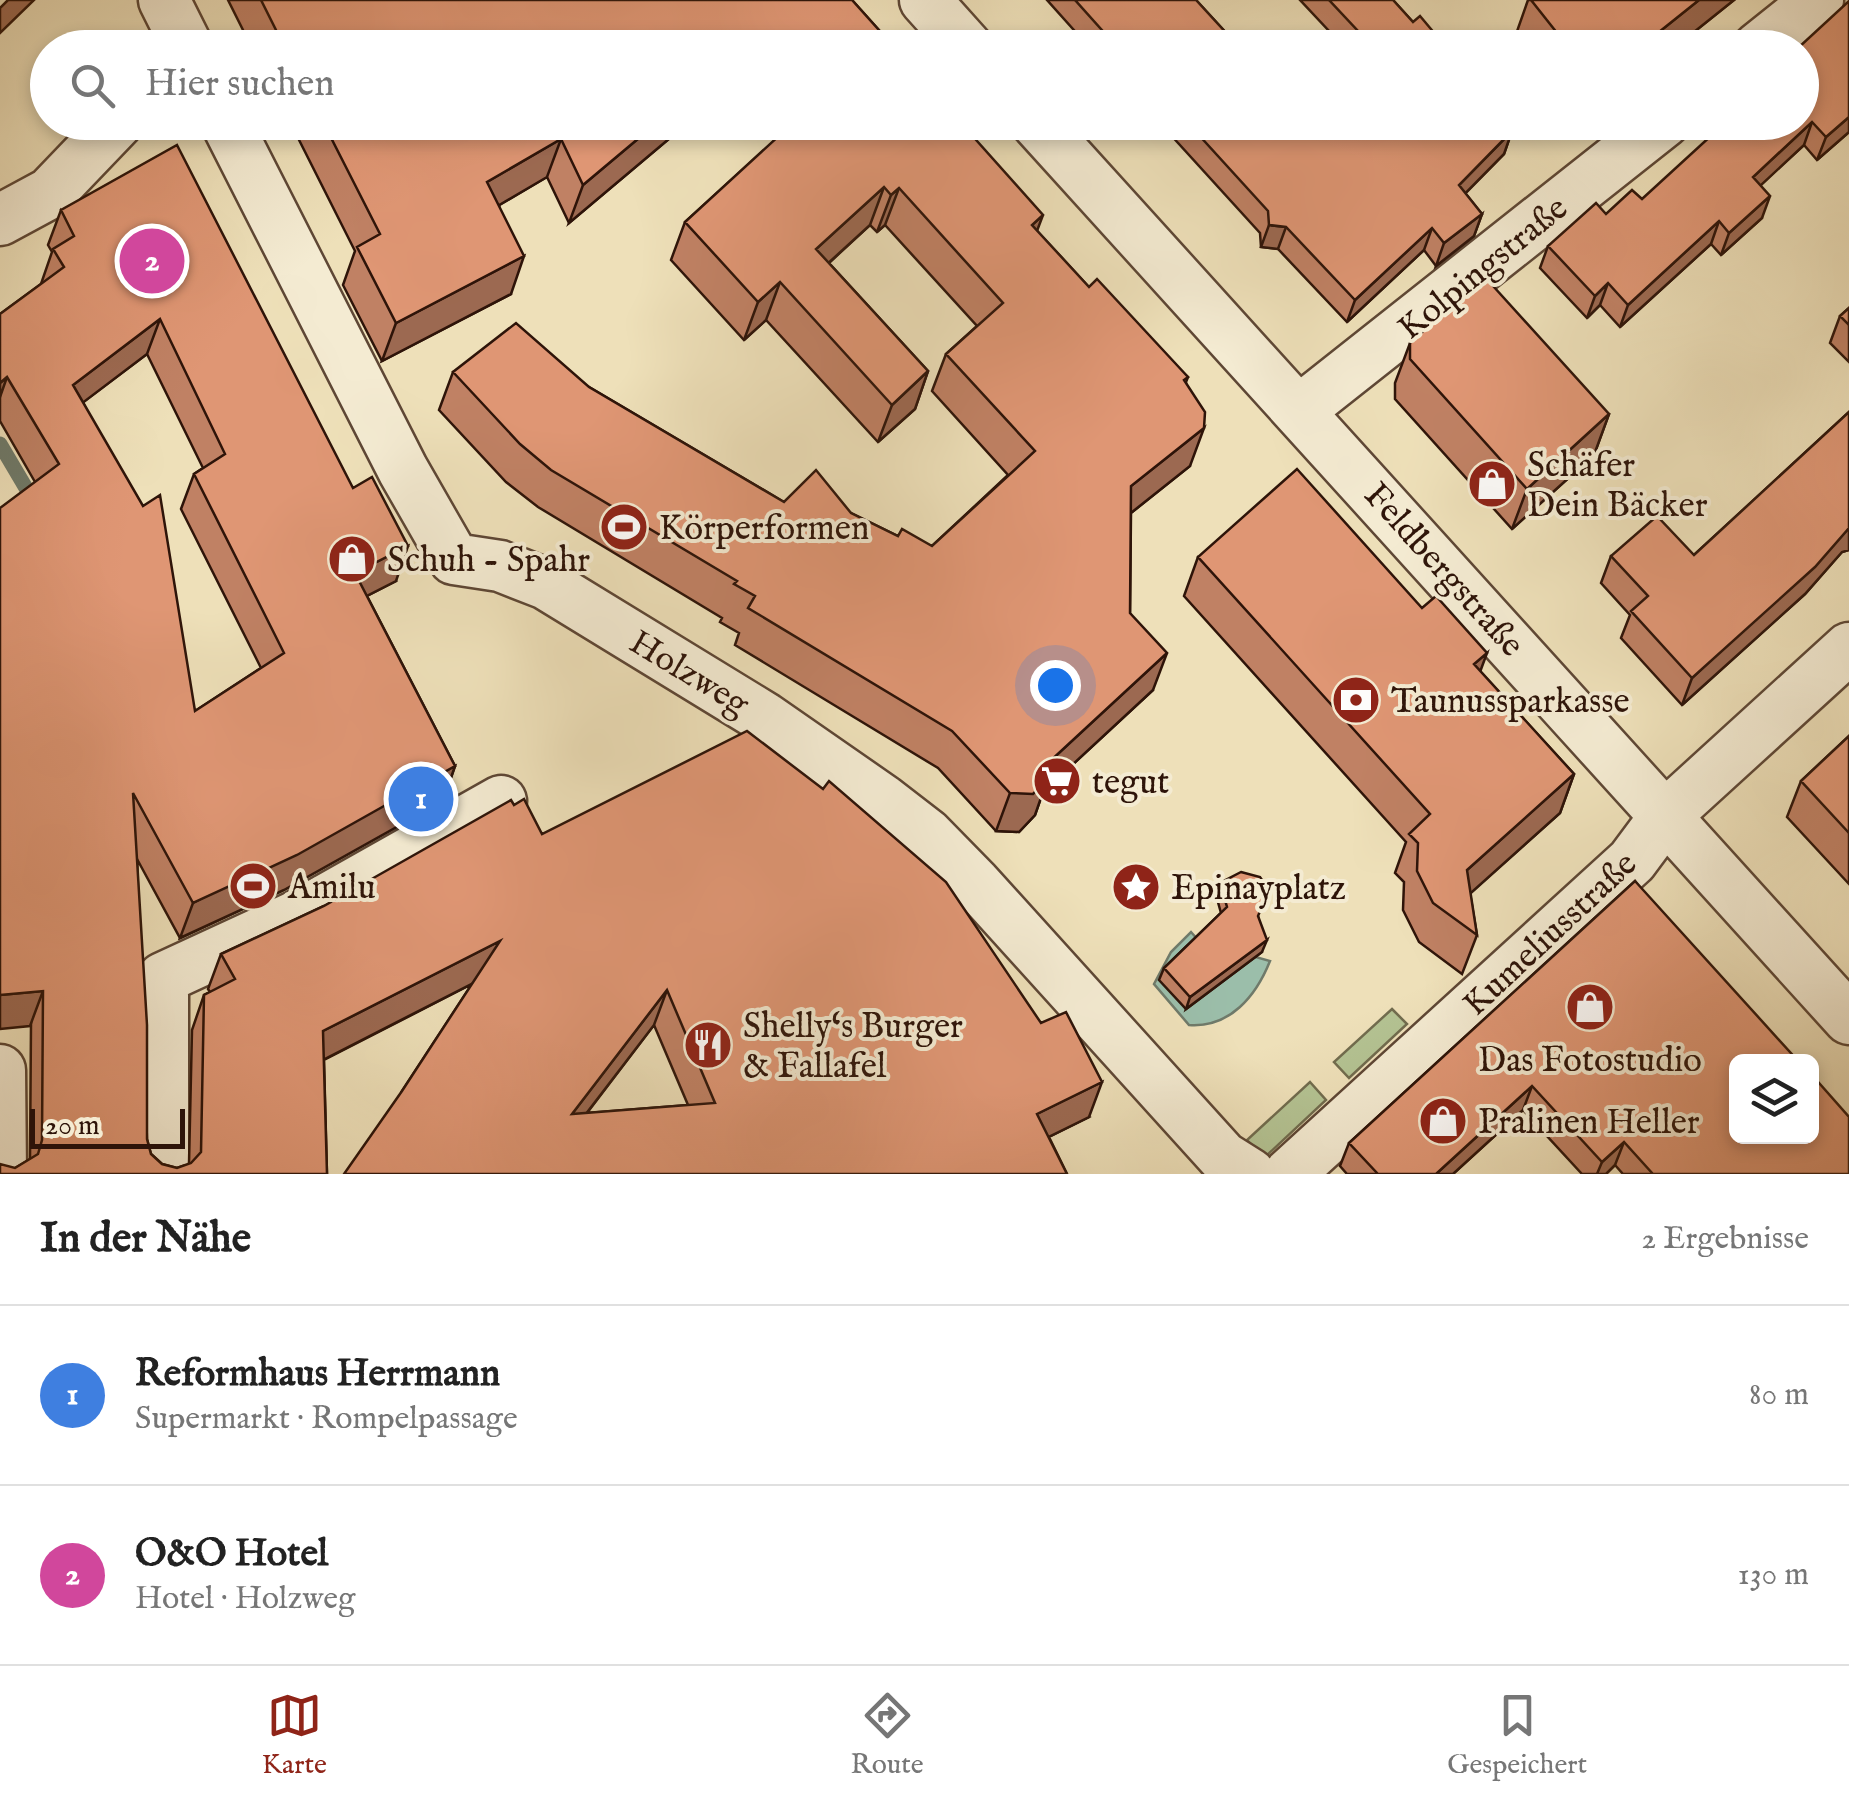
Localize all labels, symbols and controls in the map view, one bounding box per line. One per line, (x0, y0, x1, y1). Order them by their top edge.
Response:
search box (30, 30, 1819, 140)
icon: search (65, 58, 120, 113)
text: Hier suchen (145, 61, 335, 109)
street label: Kolpingstraße (1389, 187, 1578, 351)
pin: 2 (120, 224, 184, 298)
place label: Schäfer Dein Bäcker (1527, 444, 1708, 529)
shop icon: Schäfer Dein Bäcker (1466, 458, 1518, 510)
street label: Feldbergstraße (1353, 474, 1533, 667)
sports icon: Körperformen (598, 501, 650, 553)
place label: Körperformen (659, 507, 869, 552)
shop icon: Schuh - Spahr (326, 533, 378, 585)
place label: Schuh - Spahr (387, 539, 590, 584)
street label: Holzweg (621, 621, 758, 728)
your location (1030, 660, 1081, 711)
bank icon: Taunussparkasse (1330, 674, 1382, 726)
place label: Taunussparkasse (1391, 680, 1630, 725)
supermarket icon: tegut (1031, 755, 1083, 807)
place label: tegut (1092, 761, 1169, 806)
pin: 1 (388, 762, 454, 836)
street label: Kumeliusstraße (1454, 843, 1647, 1027)
sports icon: Amilu (227, 860, 279, 912)
place icon: Epinayplatz (1110, 861, 1162, 913)
place label: Amilu (287, 866, 376, 911)
place label: Epinayplatz (1171, 867, 1346, 912)
shop icon: Das Fotostudio (1564, 981, 1616, 1033)
place label: Shelly‘s Burger & Fallafel (743, 1005, 963, 1090)
restaurant icon: Shelly‘s Burger & Fallafel (682, 1019, 734, 1071)
place label: Das Fotostudio (1478, 1039, 1702, 1084)
map controls (1729, 1054, 1819, 1144)
button: layers (1729, 1054, 1819, 1144)
shop icon: Pralinen Heller (1417, 1095, 1469, 1147)
place label: Pralinen Heller (1478, 1101, 1700, 1146)
scale bar (30, 1104, 185, 1148)
text: 20 m (45, 1109, 100, 1144)
text: In der Nähe (40, 1213, 251, 1266)
text: 2 Ergebnisse (1641, 1219, 1809, 1260)
text: Reformhaus Herrmann (135, 1351, 500, 1399)
text: 1 (67, 1375, 78, 1416)
text: 80 m (1749, 1375, 1809, 1416)
text: Supermarkt · Rompelpassage (135, 1399, 518, 1440)
text: O&O Hotel (135, 1531, 328, 1579)
text: 2 (65, 1555, 80, 1596)
text: 130 m (1738, 1555, 1809, 1596)
text: Hotel · Holzweg (135, 1579, 355, 1620)
tab: Karte (262, 1688, 327, 1783)
tab: Route (850, 1688, 924, 1783)
tab: Gespeichert (1447, 1688, 1587, 1783)

